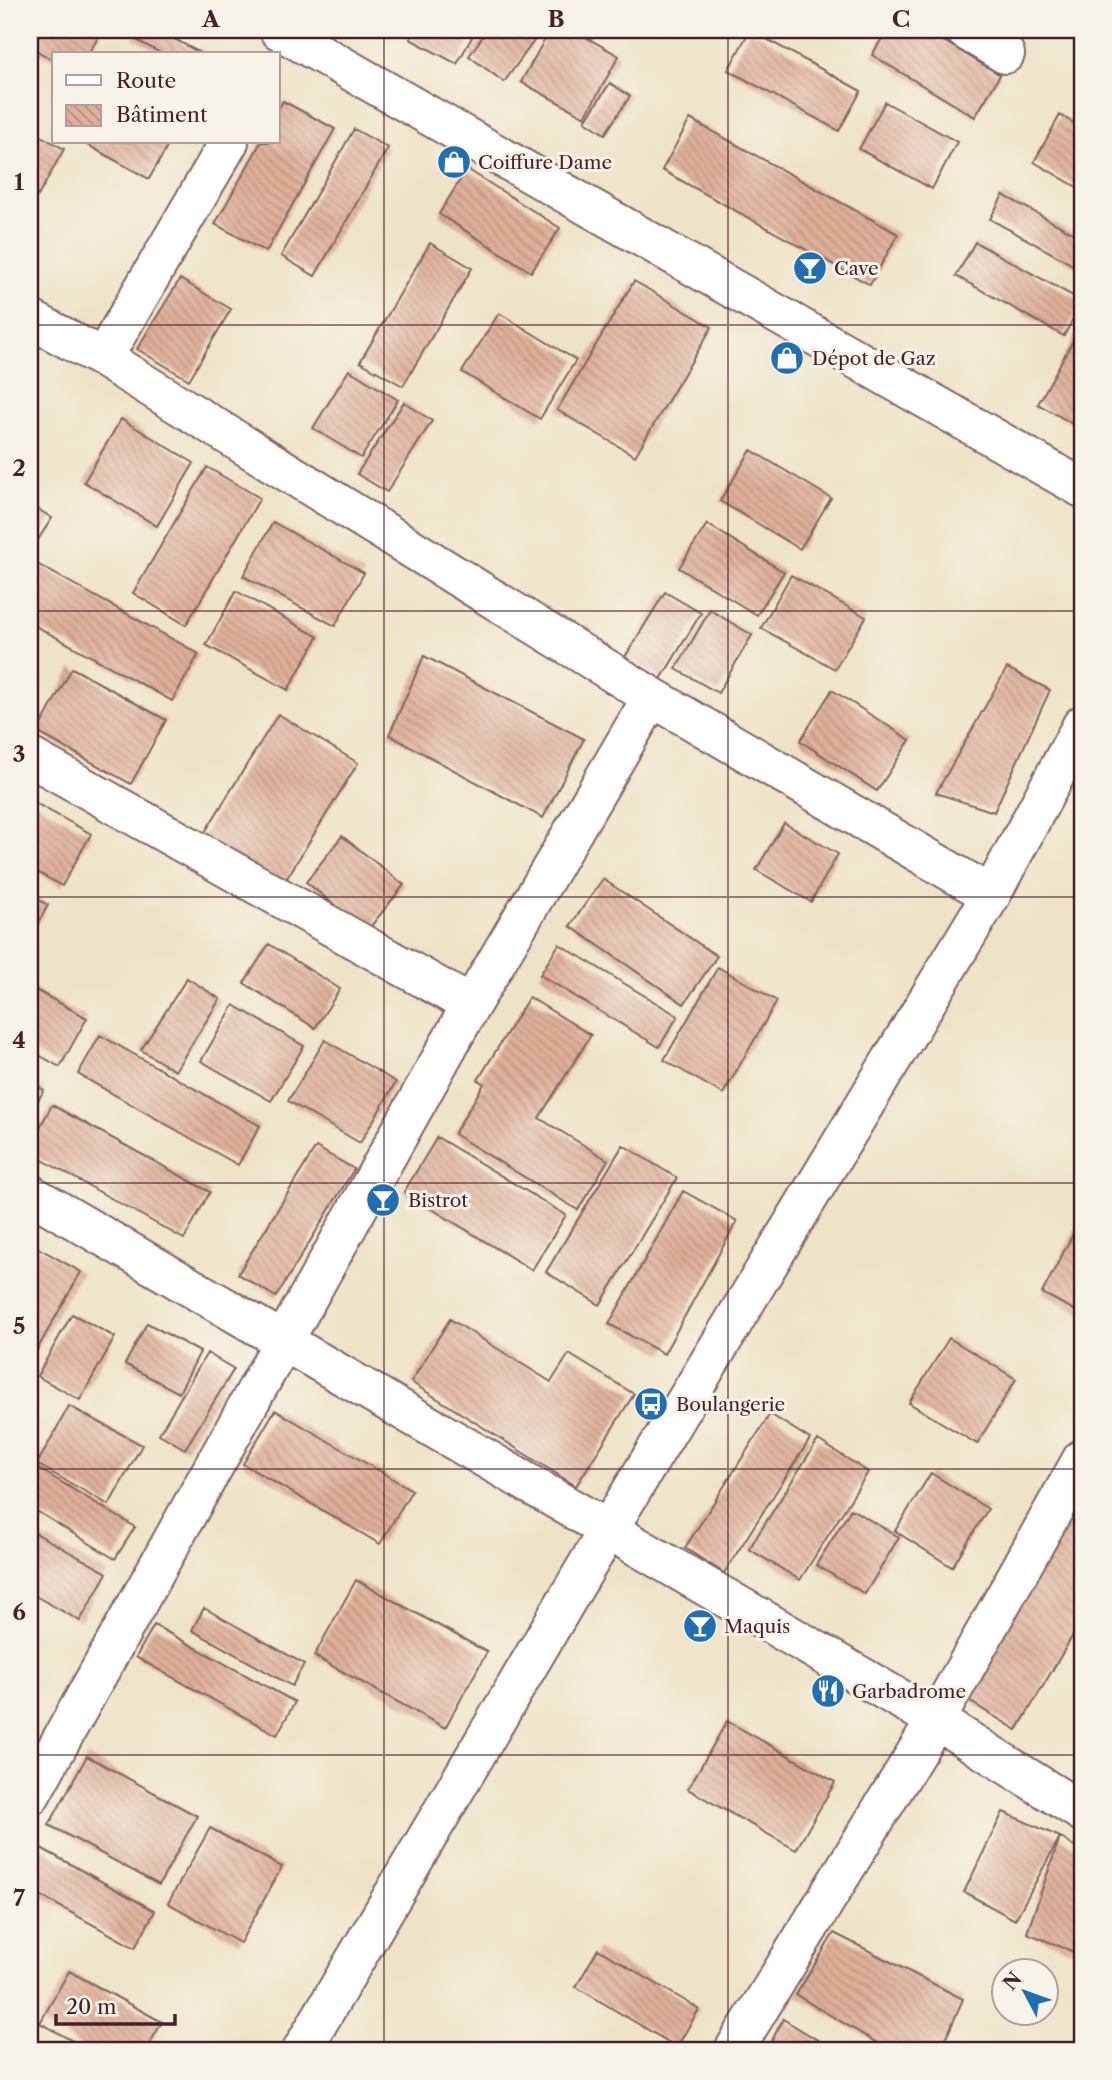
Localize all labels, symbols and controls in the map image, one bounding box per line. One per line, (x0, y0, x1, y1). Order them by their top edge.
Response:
text: A (201, 5, 221, 33)
text: B (547, 5, 565, 33)
text: C (892, 5, 910, 33)
legend (52, 52, 280, 144)
text: Route (116, 68, 176, 93)
text: Bâtiment (116, 102, 208, 127)
shop icon: Coiffure Dame (435, 143, 473, 181)
place label: Coiffure Dame (478, 151, 612, 174)
text: 1 (14, 168, 25, 196)
bar icon: Cave (791, 249, 829, 287)
place label: Cave (834, 257, 879, 280)
shop icon: Dépot de Gaz (768, 339, 806, 377)
place label: Dépot de Gaz (812, 347, 936, 370)
text: 2 (12, 454, 26, 482)
text: 3 (13, 740, 26, 768)
text: 4 (12, 1026, 26, 1054)
bar icon: Bistrot (364, 1181, 402, 1219)
place label: Bistrot (408, 1189, 468, 1212)
text: 5 (13, 1312, 25, 1340)
bus stop icon: Boulangerie (632, 1385, 670, 1423)
place label: Boulangerie (676, 1393, 785, 1416)
text: 6 (12, 1598, 26, 1626)
bar icon: Maquis (681, 1607, 719, 1645)
place label: Maquis (724, 1615, 790, 1638)
restaurant icon: Garbadrome (809, 1672, 847, 1710)
place label: Garbadrome (852, 1680, 966, 1703)
text: 7 (13, 1884, 25, 1912)
north arrow (990, 1958, 1060, 2028)
text: N (998, 1967, 1027, 1995)
scale bar (56, 1982, 175, 2026)
text: 20 m (66, 1994, 117, 2019)

